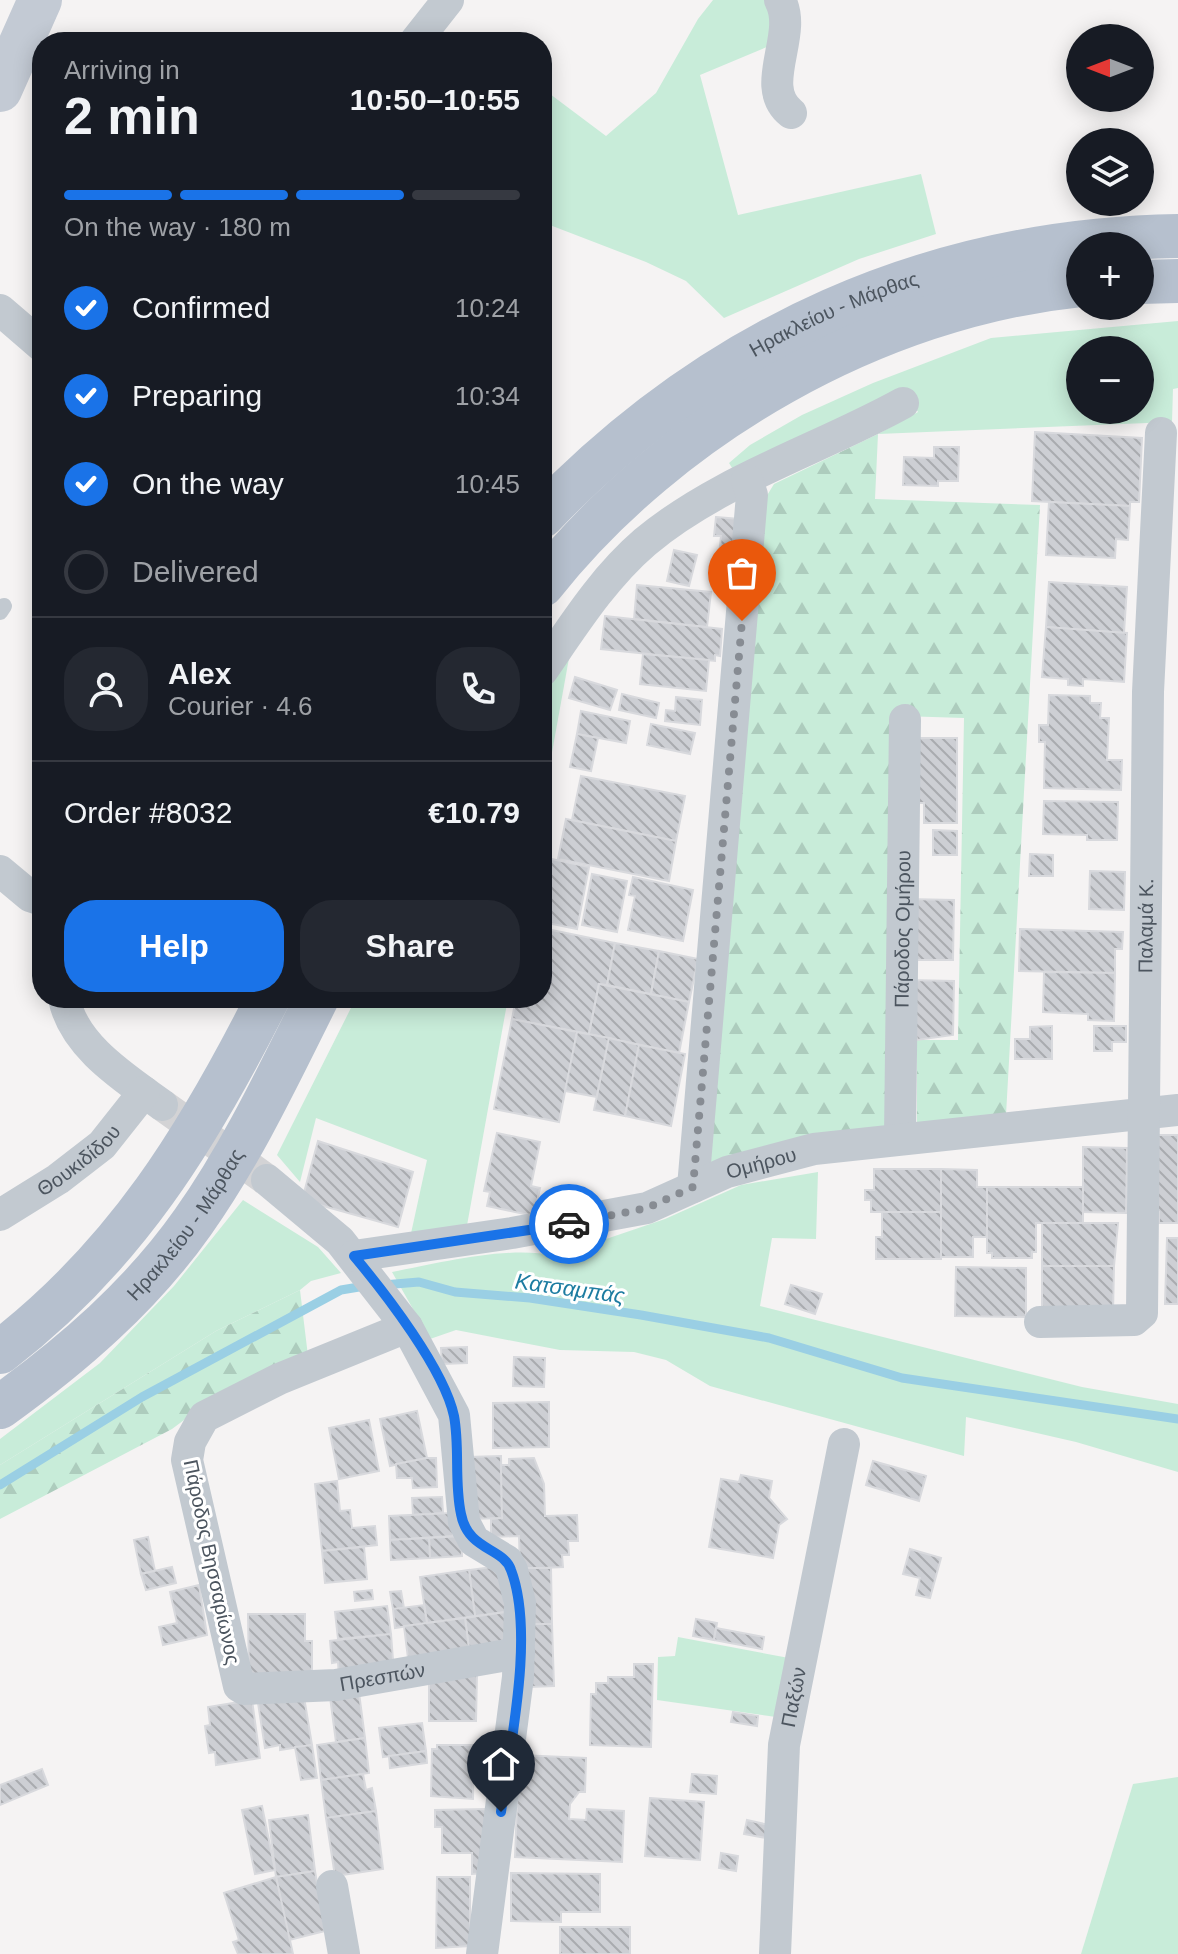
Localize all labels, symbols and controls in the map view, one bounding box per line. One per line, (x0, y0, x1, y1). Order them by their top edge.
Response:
north arrow (1066, 24, 1154, 112)
map controls (1066, 24, 1154, 424)
text: Arriving in (64, 55, 180, 85)
text: 10:50–10:55 (350, 83, 520, 116)
text: 2 min (64, 87, 200, 145)
button: layers (1066, 128, 1154, 216)
text: On the way · 180 m (64, 212, 291, 242)
button: + (1066, 232, 1154, 320)
street label: Ηρακλείου - Μάρθας (745, 267, 921, 361)
icon: check (64, 286, 108, 330)
text: Confirmed (132, 291, 270, 324)
text: 10:24 (455, 293, 520, 323)
button: − (1066, 336, 1154, 424)
icon: check (64, 374, 108, 418)
text: Preparing (132, 379, 262, 412)
text: 10:34 (455, 381, 520, 411)
icon: check (64, 462, 108, 506)
text: On the way (132, 467, 284, 500)
text: 10:45 (455, 469, 520, 499)
pin (708, 539, 776, 621)
icon: bag (720, 551, 764, 595)
text: Delivered (132, 555, 259, 588)
button: person (64, 647, 148, 731)
button: phone (436, 647, 520, 731)
text: Alex (168, 657, 231, 690)
text: Courier · 4.6 (168, 691, 313, 721)
text: Order #8032 (64, 796, 232, 829)
text: €10.79 (428, 796, 520, 829)
street label: Πάροδος Ομήρου (891, 850, 914, 1008)
street label: Παλαμά Κ. (1134, 878, 1157, 973)
button: Help (64, 900, 284, 992)
button: Share (300, 900, 520, 992)
street label: Θουκιδίδου (33, 1120, 125, 1200)
street label: Ομήρου (724, 1143, 799, 1183)
street label: Ηρακλείου - Μάρθας (122, 1145, 248, 1305)
courier (529, 1184, 609, 1264)
icon: car (547, 1202, 591, 1246)
water label: Κατσαμπάς (514, 1268, 627, 1309)
street label: Πάροδος Βησσαρίωνος (180, 1458, 245, 1667)
street label: Πρεσπών (338, 1659, 427, 1695)
street label: Παξών (777, 1665, 810, 1729)
pin (467, 1730, 535, 1812)
icon: home (479, 1742, 523, 1786)

